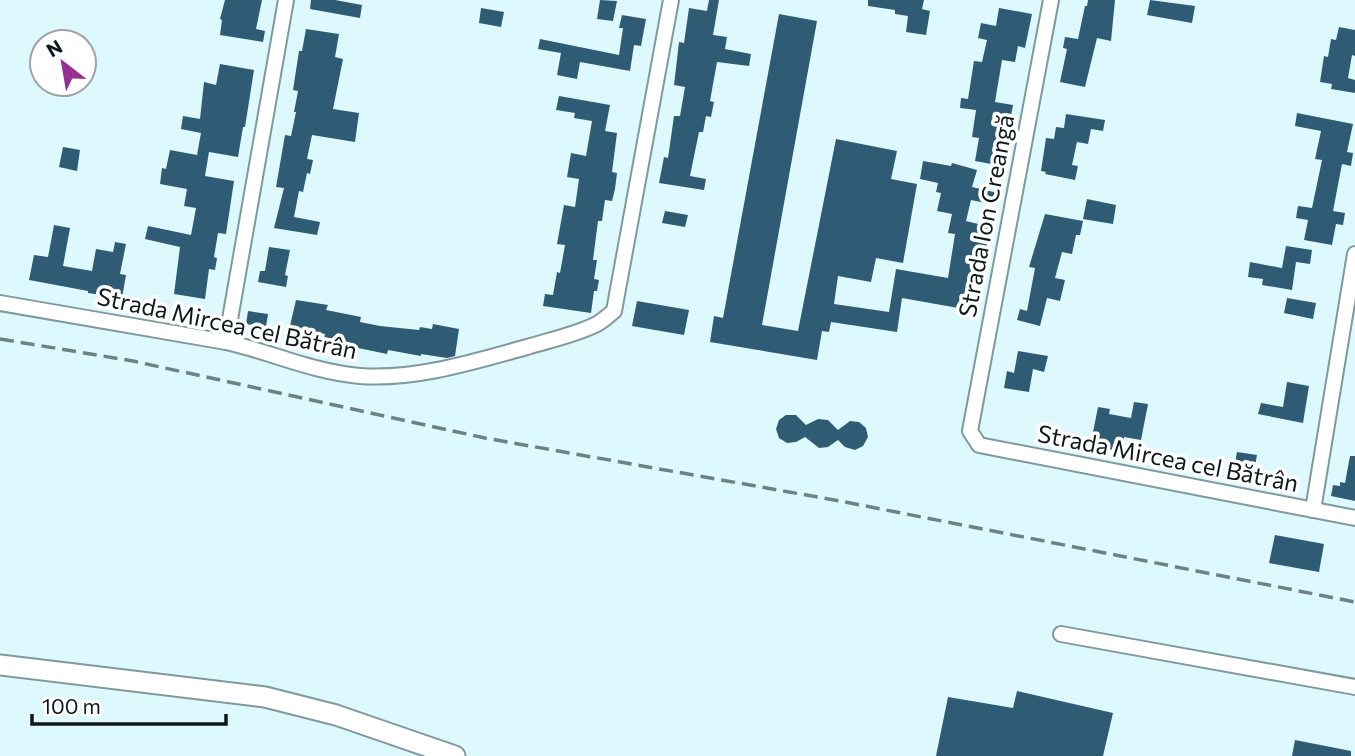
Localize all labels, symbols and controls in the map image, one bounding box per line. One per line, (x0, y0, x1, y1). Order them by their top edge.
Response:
north arrow (28, 28, 98, 98)
text: N (42, 34, 66, 62)
street label: Strada Ion Creangă (952, 112, 1019, 320)
street label: Strada Mircea cel Bătrân (95, 281, 360, 364)
street label: Strada Mircea cel Bătrân (1035, 418, 1301, 497)
scale bar (32, 682, 226, 726)
text: 100 m (42, 693, 101, 718)

